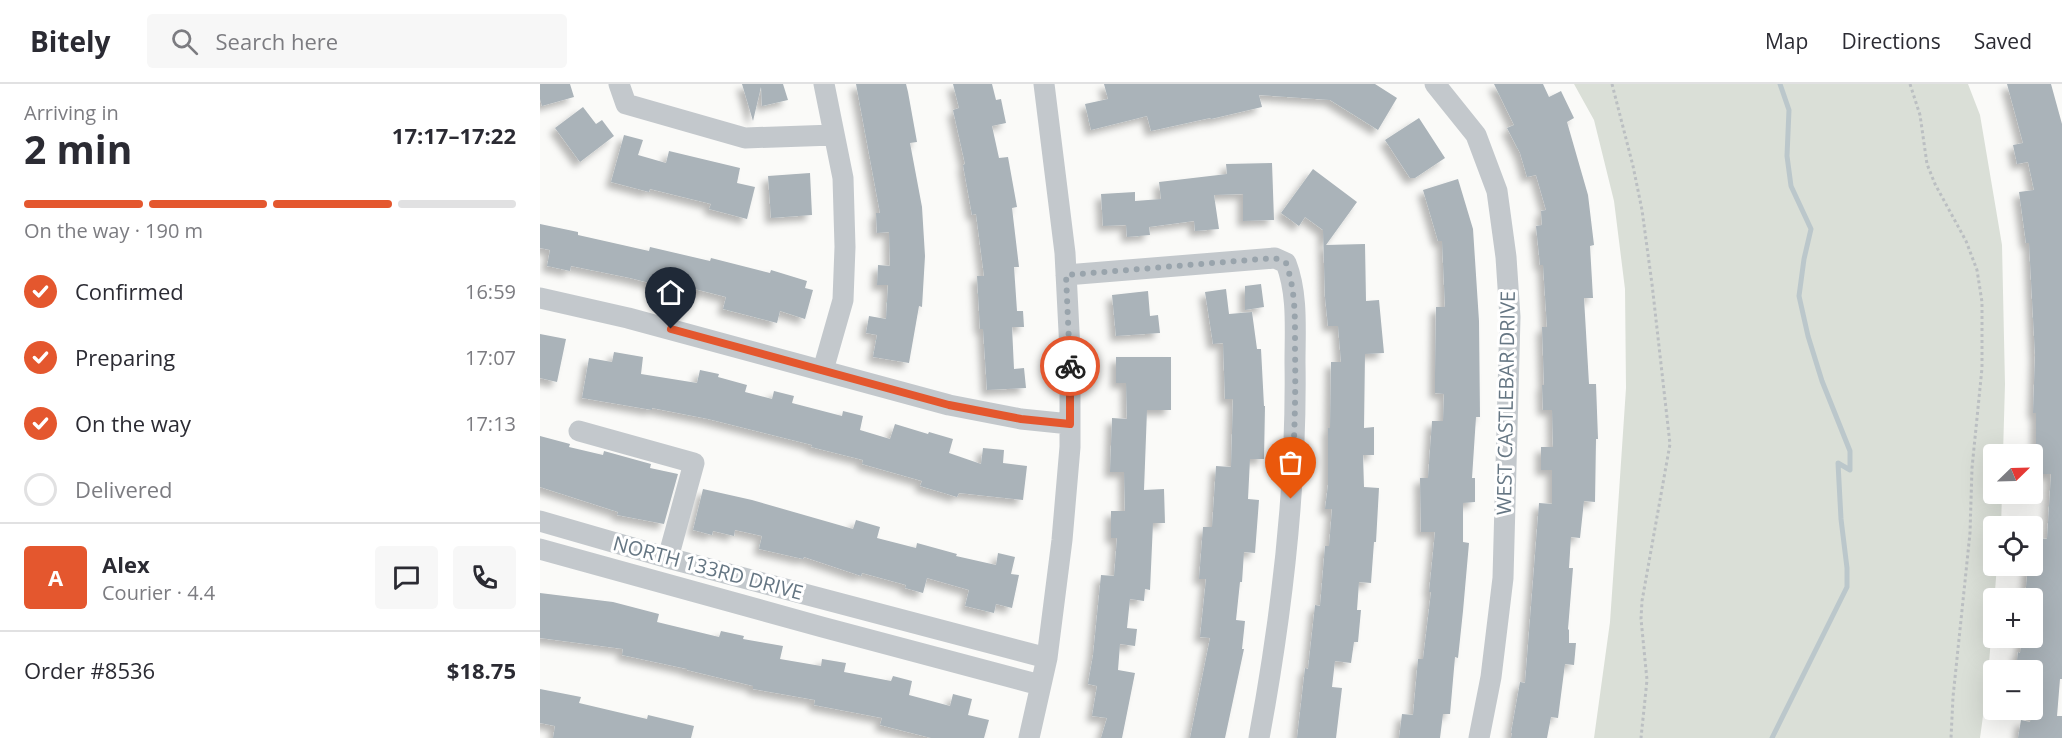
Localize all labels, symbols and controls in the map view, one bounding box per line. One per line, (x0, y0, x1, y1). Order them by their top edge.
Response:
search box (147, 14, 567, 68)
text: Bitely (30, 22, 111, 60)
icon: search (168, 25, 201, 58)
text: Search here (216, 26, 338, 56)
text: Map (1765, 27, 1808, 55)
text: Directions (1841, 27, 1941, 55)
text: Saved (1974, 27, 2032, 55)
text: Arriving in (24, 99, 119, 126)
text: 17:17–17:22 (392, 120, 516, 150)
text: 2 min (24, 122, 132, 175)
text: On the way · 190 m (24, 217, 203, 244)
pin (645, 267, 696, 329)
icon: check (24, 275, 57, 308)
text: Confirmed (75, 276, 184, 306)
icon: home (654, 276, 687, 309)
text: 16:59 (465, 278, 516, 305)
street label: WEST CASTLEBAR DRIVE (1490, 291, 1521, 515)
courier (1040, 336, 1100, 396)
icon: check (24, 341, 57, 374)
text: Preparing (75, 342, 175, 372)
text: 17:07 (465, 344, 516, 371)
icon: bike (1054, 350, 1087, 383)
icon: check (24, 407, 57, 440)
text: On the way (75, 408, 191, 438)
text: 17:13 (465, 410, 516, 437)
pin (1265, 437, 1316, 499)
north arrow (1983, 444, 2043, 504)
map controls (1983, 444, 2043, 720)
icon: bag (1274, 446, 1307, 479)
text: Delivered (75, 474, 173, 504)
button: locate (1983, 516, 2043, 576)
street label: NORTH 133RD DRIVE (610, 529, 806, 606)
button: chat (375, 546, 438, 609)
button: phone (453, 546, 516, 609)
text: Alex (102, 549, 150, 579)
text: A (48, 562, 63, 592)
text: Courier · 4.4 (102, 579, 215, 606)
button: + (1983, 588, 2043, 648)
text: Order #8536 (24, 655, 155, 685)
text: $18.75 (447, 655, 516, 685)
button: − (1983, 660, 2043, 720)

